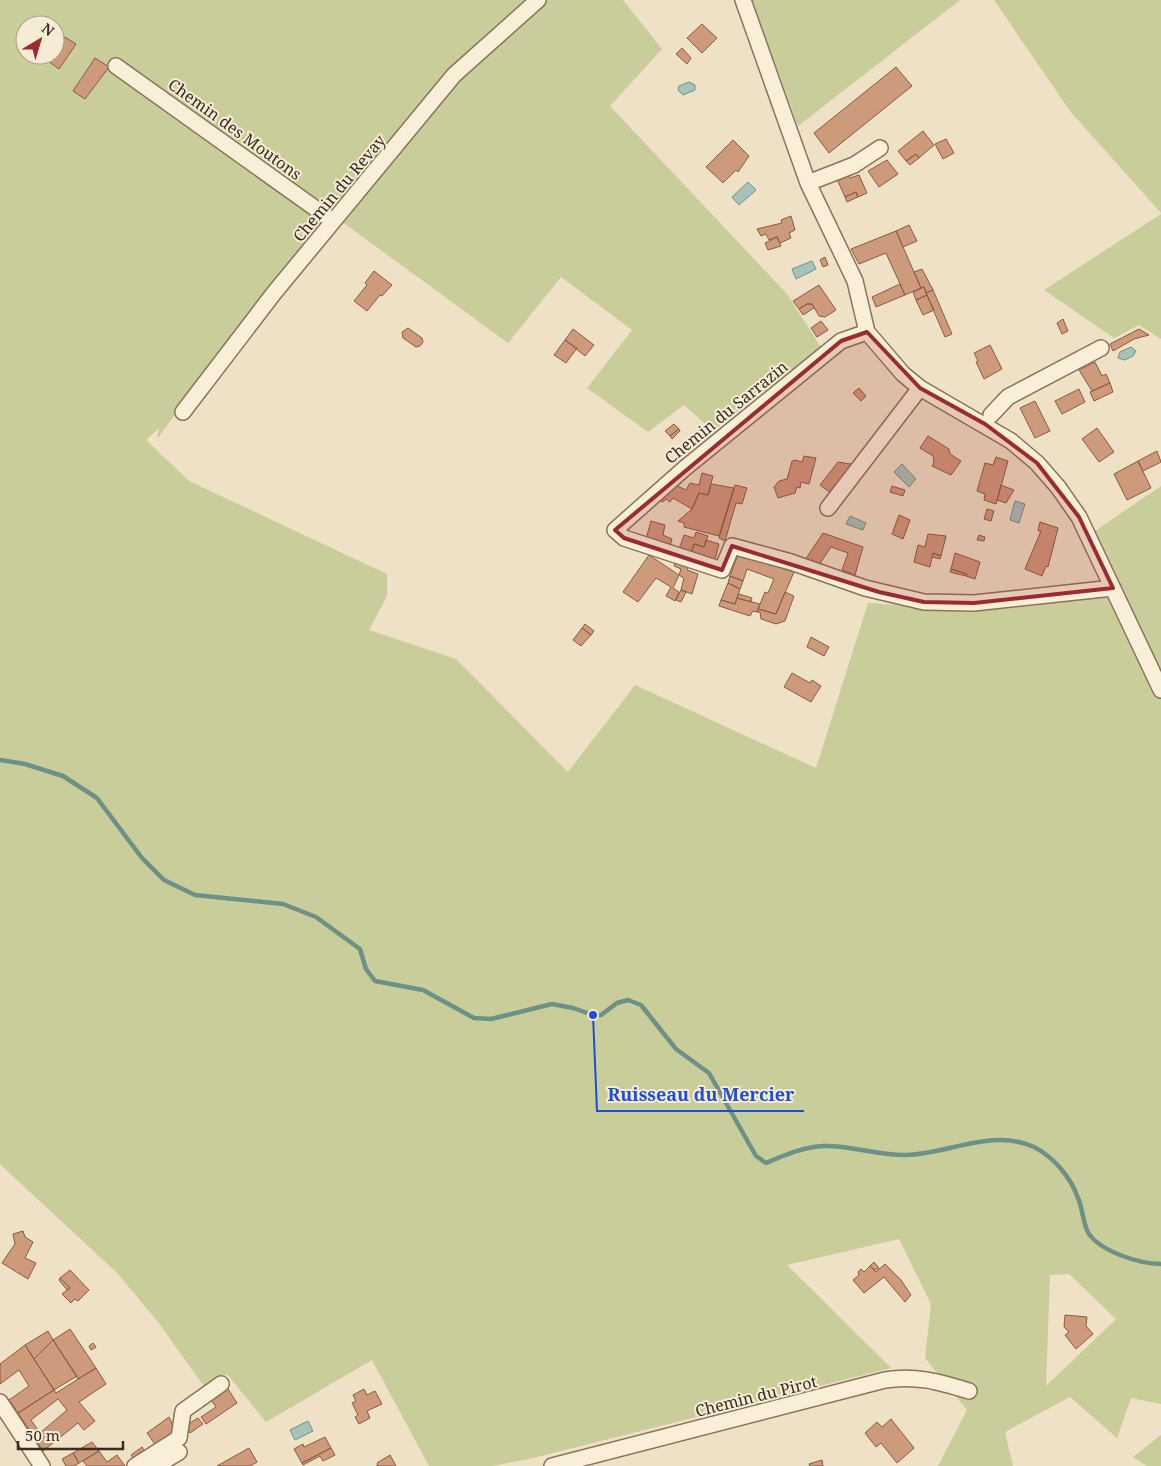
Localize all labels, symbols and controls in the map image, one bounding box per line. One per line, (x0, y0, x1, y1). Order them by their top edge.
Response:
north arrow (15, 15, 65, 65)
text: N (38, 18, 59, 40)
street label: Chemin des Moutons (164, 73, 306, 185)
street label: Chemin du Revay (288, 129, 391, 246)
street label: Chemin du Sarrazin (660, 355, 792, 469)
callout: Ruisseau du Mercier (597, 1078, 804, 1111)
text: Ruisseau du Mercier (607, 1082, 795, 1106)
street label: Chemin du Pirot (693, 1370, 819, 1422)
scale bar (18, 1418, 122, 1450)
text: 50 m (25, 1425, 60, 1445)

